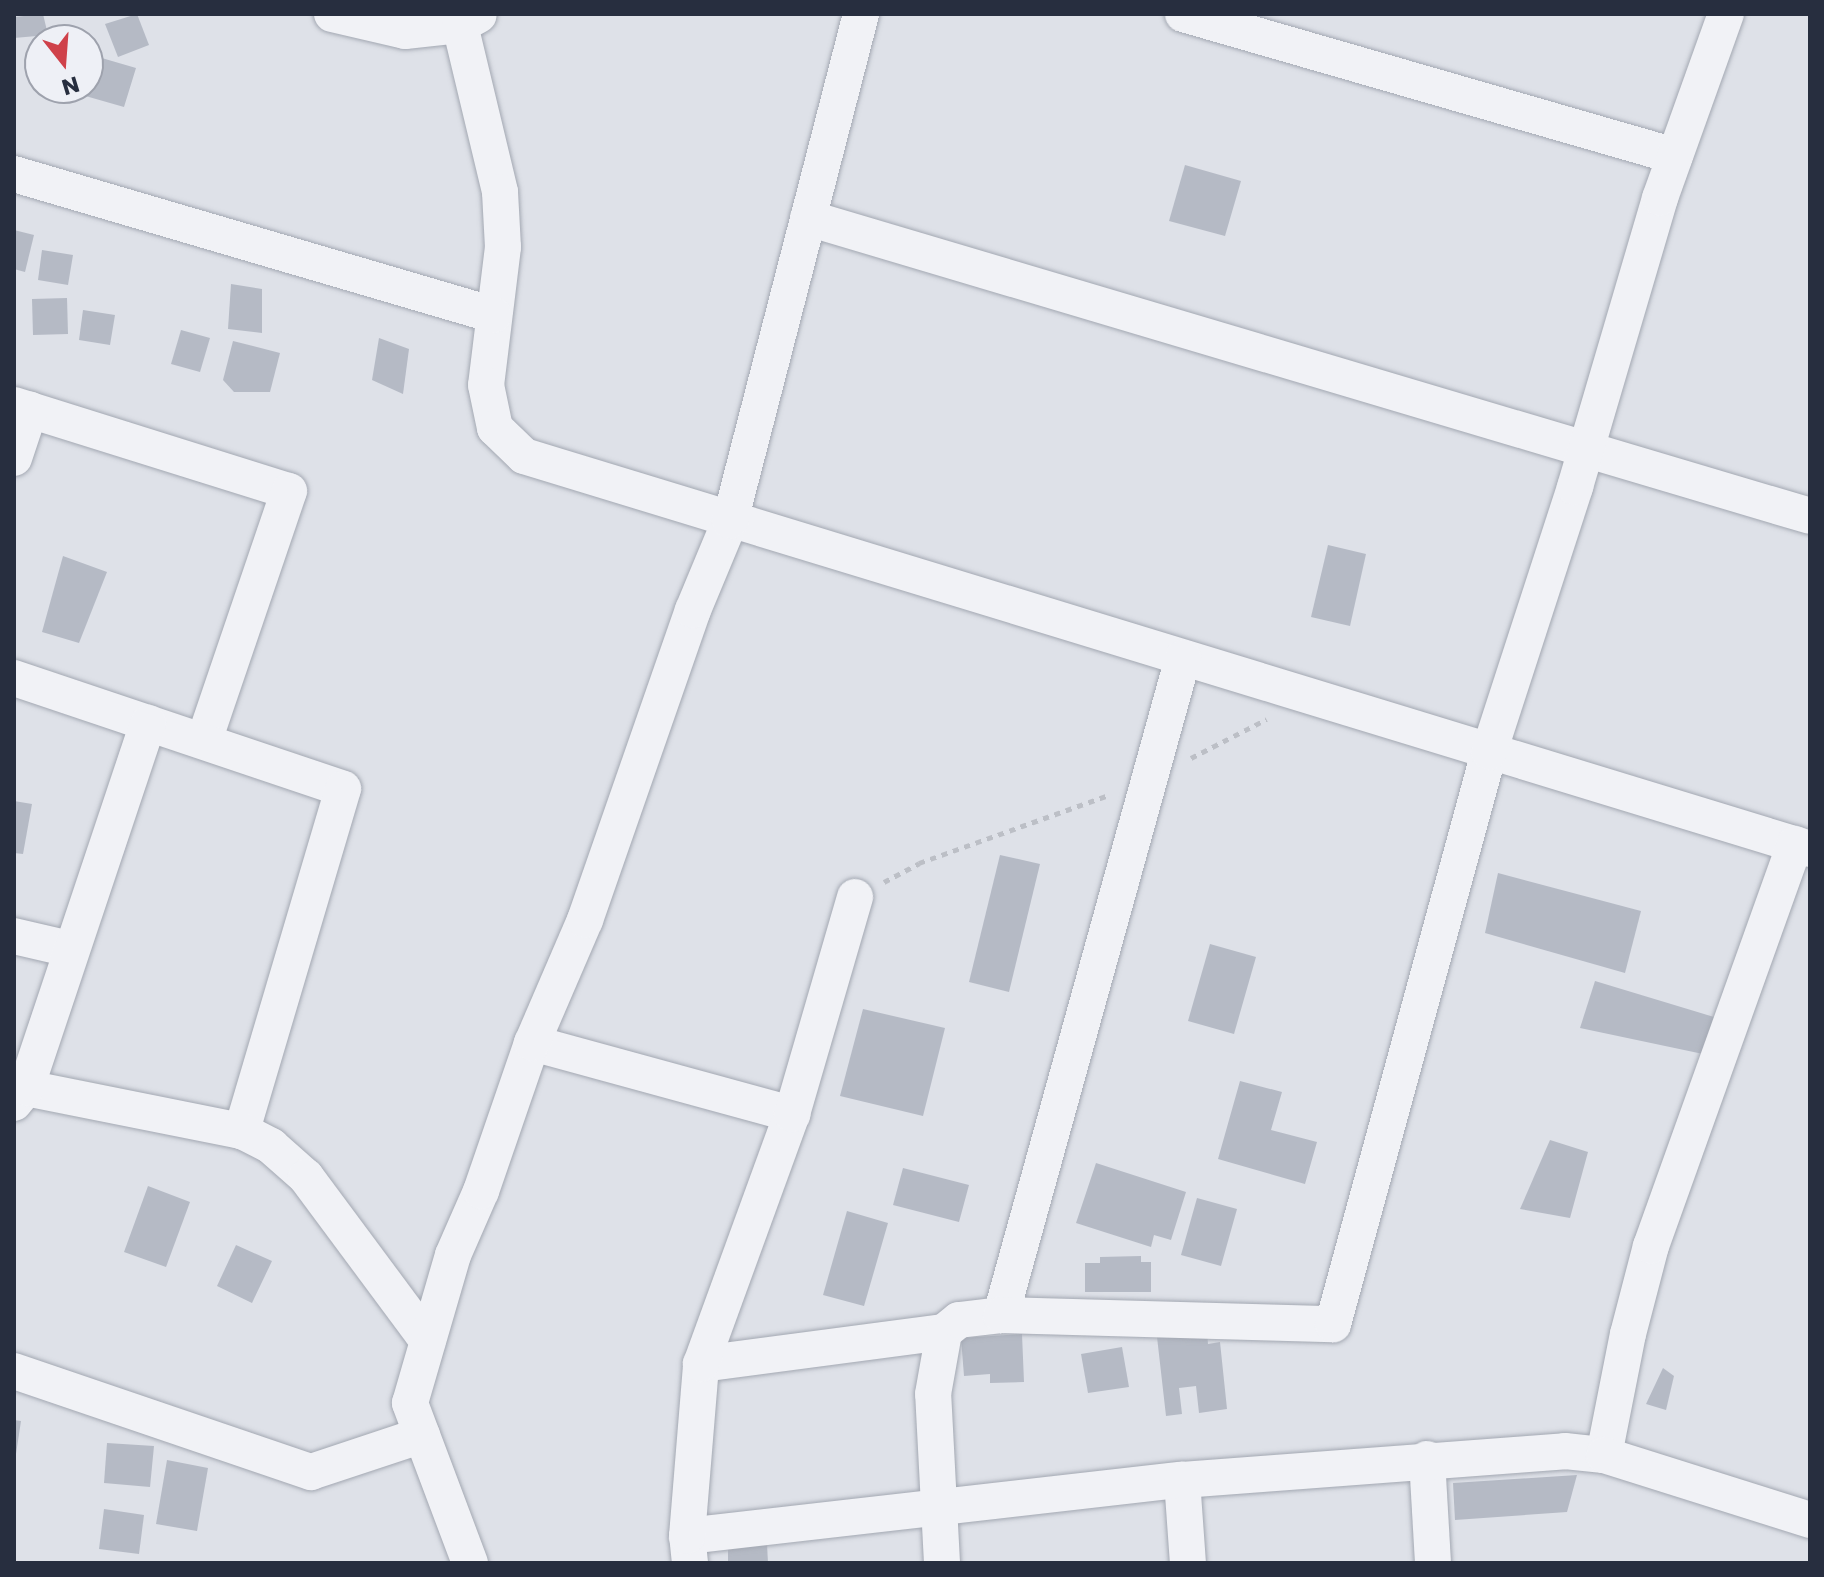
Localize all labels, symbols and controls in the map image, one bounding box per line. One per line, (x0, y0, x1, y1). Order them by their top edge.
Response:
north arrow (24, 24, 104, 104)
text: N (58, 68, 83, 103)

